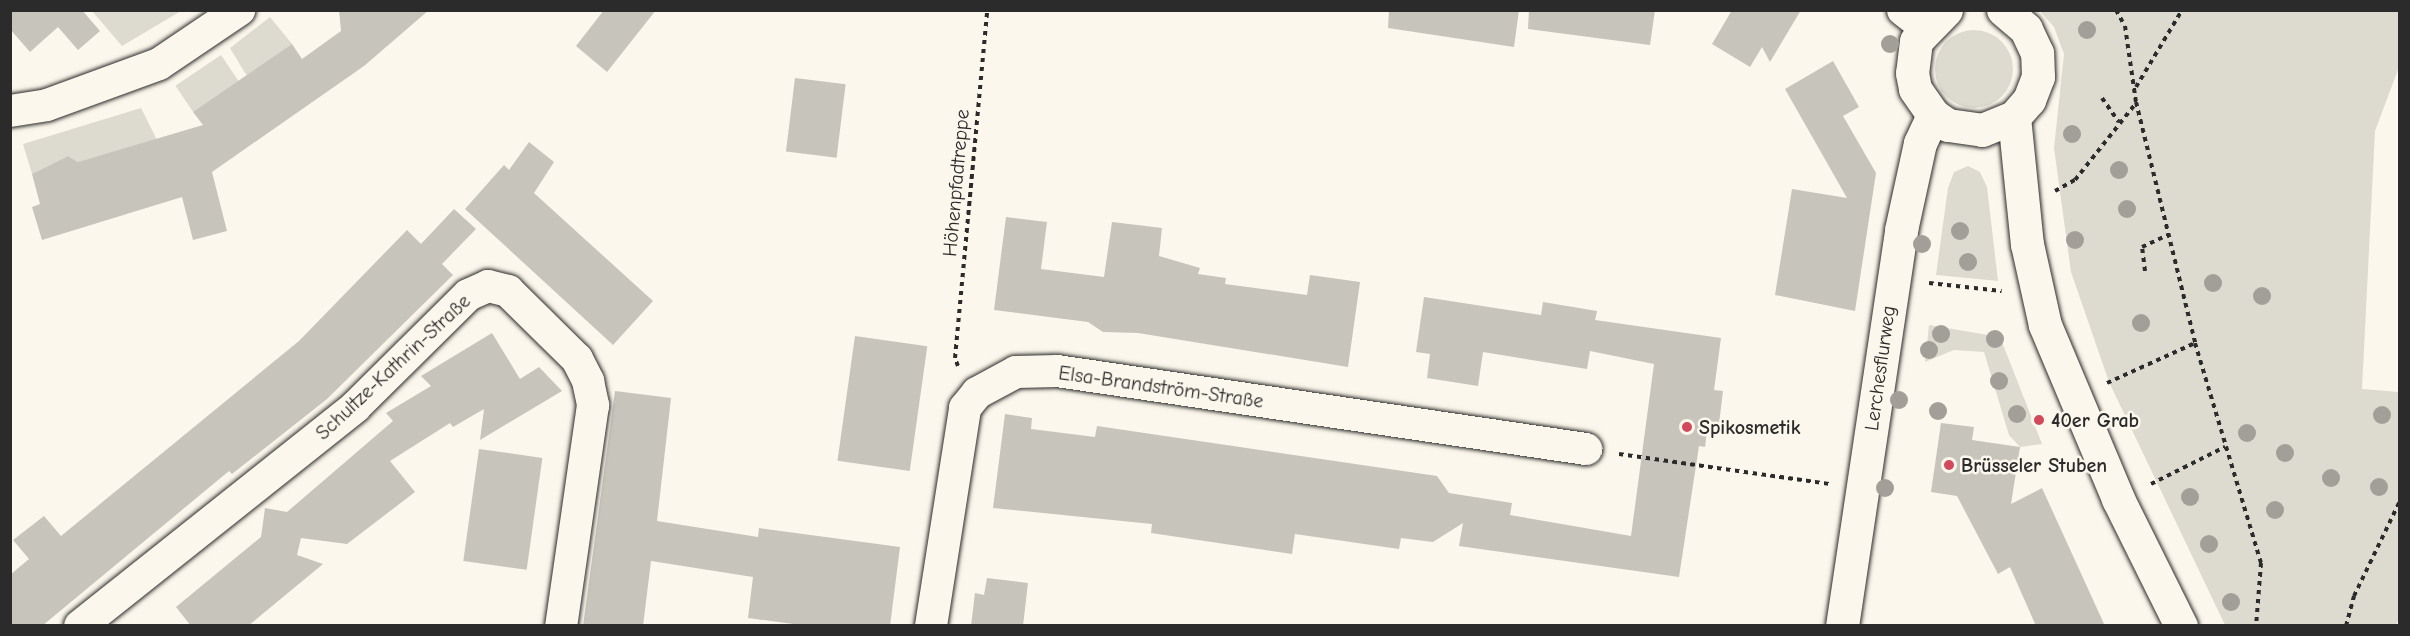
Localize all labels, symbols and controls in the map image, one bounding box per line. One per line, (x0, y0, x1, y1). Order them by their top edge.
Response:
street label: Höhenpfadtreppe (938, 108, 974, 258)
street label: Schultze-Kathrin-Straße (311, 289, 475, 445)
street label: Lerchesflurweg (1859, 304, 1901, 432)
street label: Elsa-Brandström-Straße (1057, 361, 1265, 413)
place label: 40er Grab (2051, 408, 2139, 432)
marker: 40er Grab (2032, 413, 2046, 427)
place label: Spikosmetik (1699, 415, 1800, 439)
marker: Spikosmetik (1680, 420, 1694, 434)
place label: Brüsseler Stuben (1961, 453, 2107, 477)
marker: Brüsseler Stuben (1942, 458, 1956, 472)

